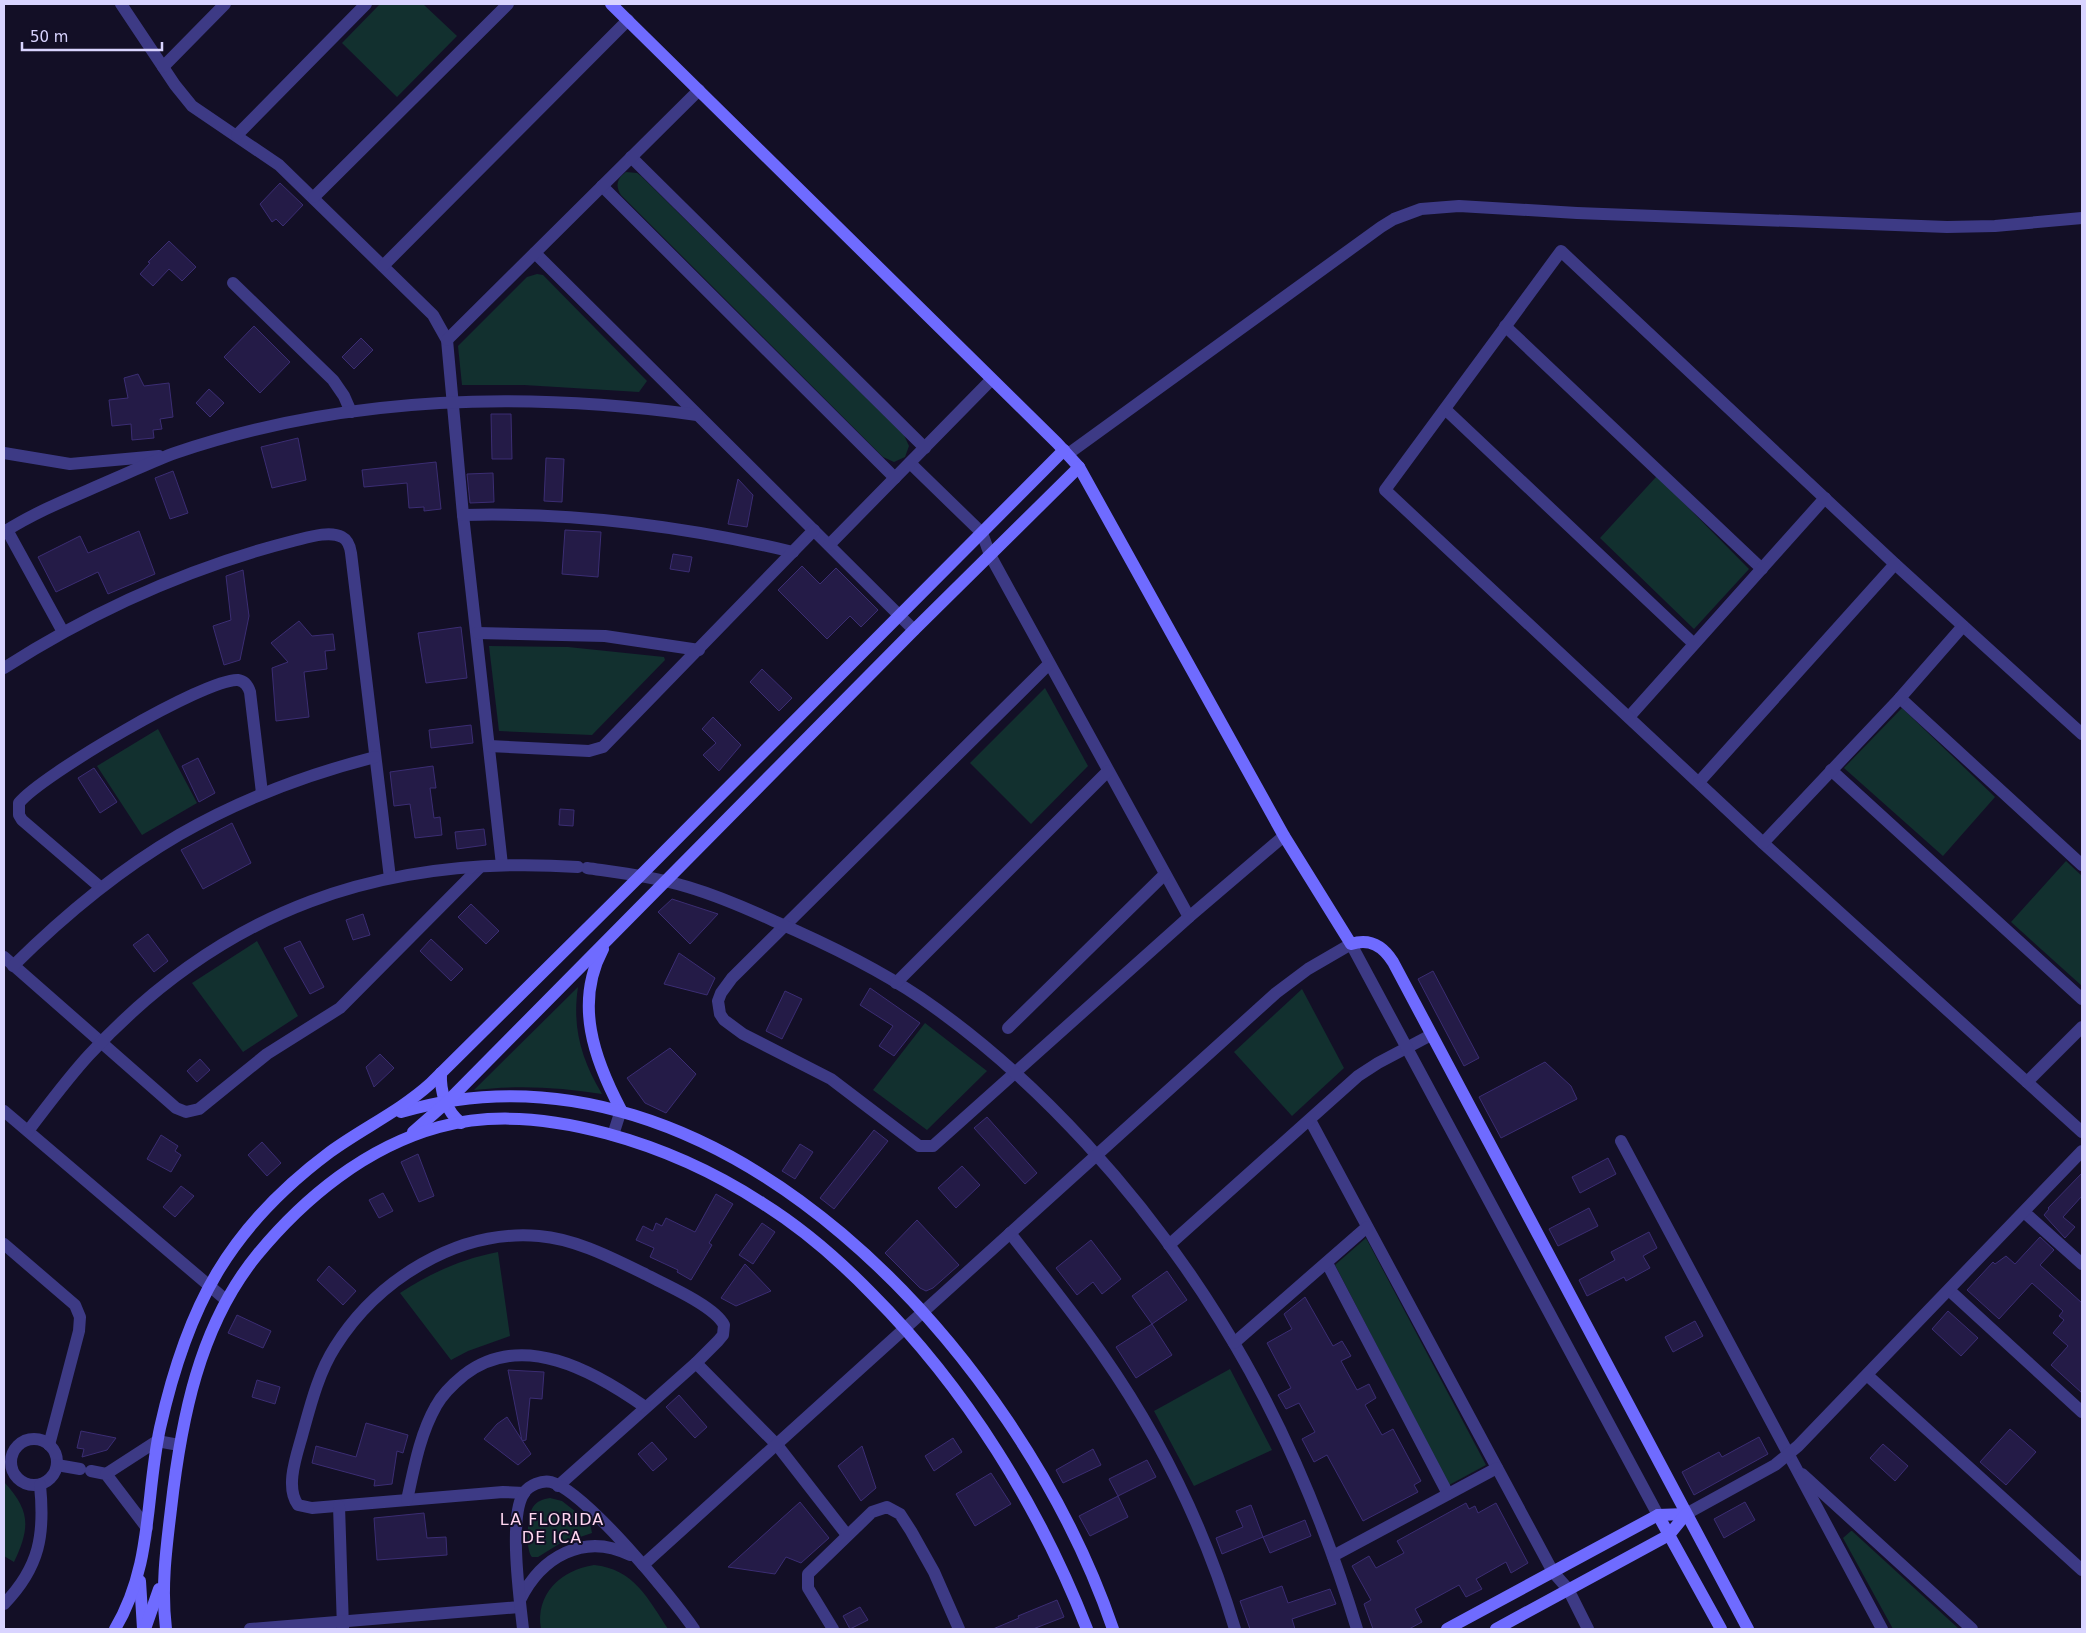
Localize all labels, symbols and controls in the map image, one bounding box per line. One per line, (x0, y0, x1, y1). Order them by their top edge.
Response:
scale bar (22, 20, 162, 52)
text: 50 m (30, 28, 68, 46)
district label: LA FLORIDA DE ICA (500, 1510, 604, 1547)

